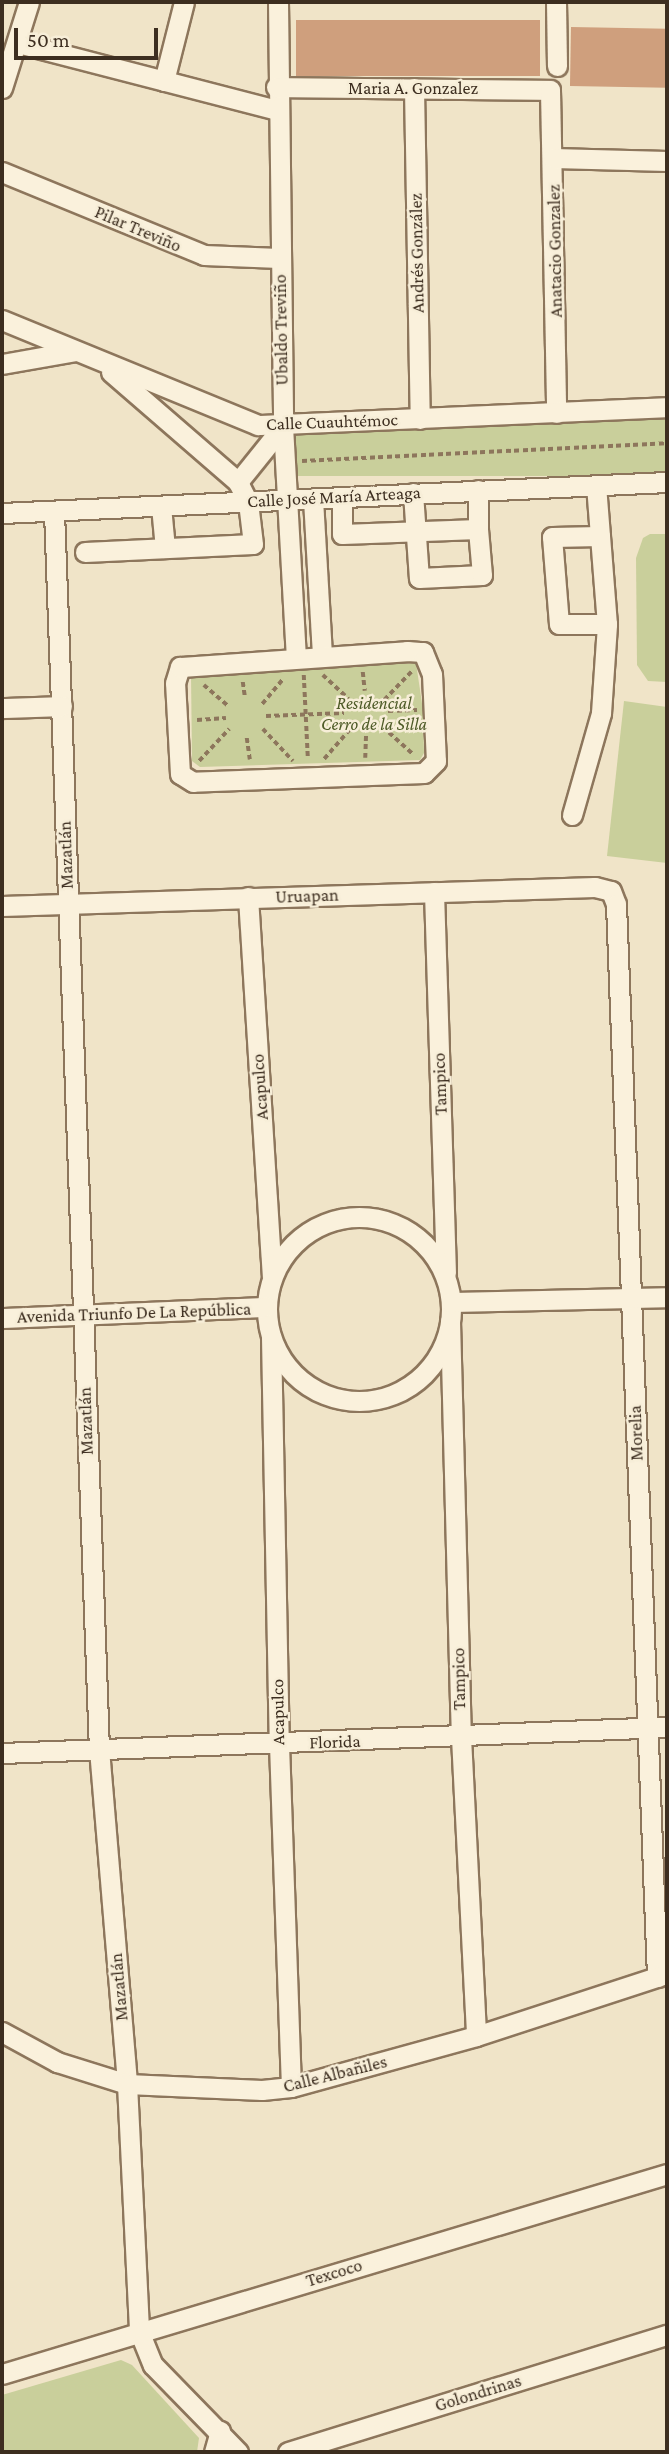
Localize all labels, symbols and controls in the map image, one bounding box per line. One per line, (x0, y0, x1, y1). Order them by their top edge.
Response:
scale bar (18, 14, 161, 58)
text: 50 m (27, 28, 70, 52)
street label: Maria A. Gonzalez (348, 77, 478, 99)
street label: Anatacio Gonzalez (543, 184, 567, 318)
street label: Andrés González (405, 193, 429, 313)
street label: Pilar Treviño (91, 201, 185, 257)
street label: Ubaldo Treviño (269, 274, 293, 386)
street label: Calle Cuauhtémoc (266, 409, 398, 435)
street label: Calle José María Arteaga (247, 482, 421, 512)
park label: Residencial Cerro de la Silla (321, 693, 427, 736)
street label: Mazatlán (54, 821, 78, 889)
street label: Uruapan (275, 884, 339, 908)
street label: Tampico (428, 1052, 452, 1116)
street label: Acapulco (247, 1053, 273, 1121)
street label: Avenida Triunfo De La República (17, 1298, 251, 1328)
street label: Mazatlán (74, 1387, 98, 1455)
street label: Morelia (624, 1405, 648, 1461)
street label: Tampico (448, 1648, 470, 1710)
street label: Acapulco (267, 1679, 289, 1745)
street label: Florida (309, 1730, 361, 1754)
street label: Mazatlán (105, 1952, 133, 2022)
street label: Calle Albañiles (281, 2051, 389, 2097)
street label: Texcoco (303, 2254, 365, 2292)
street label: Golondrinas (432, 2370, 524, 2416)

